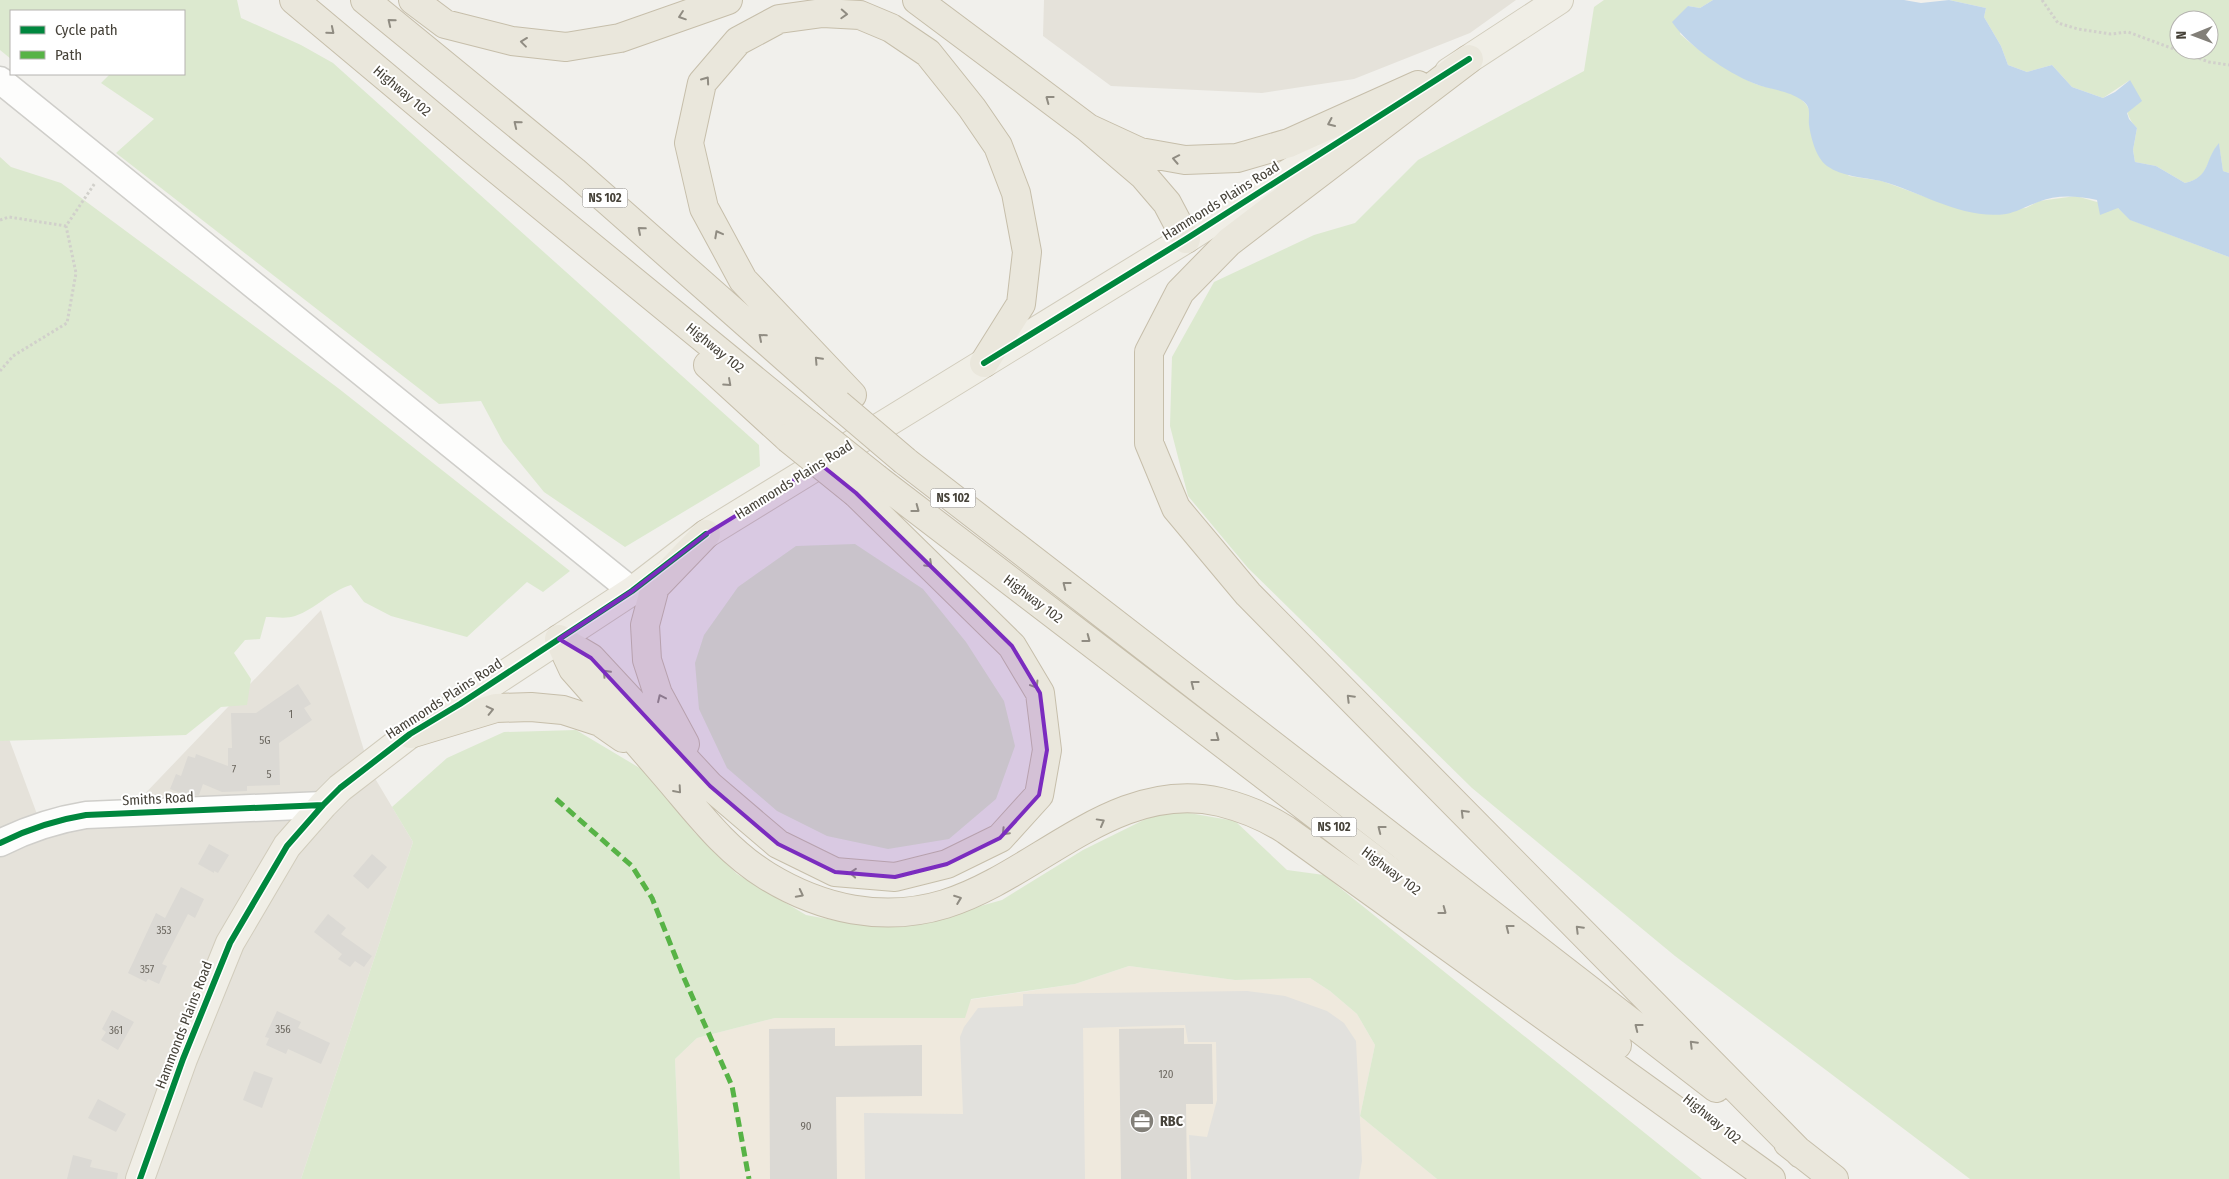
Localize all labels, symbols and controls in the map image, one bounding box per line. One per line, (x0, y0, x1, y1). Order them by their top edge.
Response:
one-way arrow (841, 9, 849, 20)
legend (10, 10, 185, 75)
one-way arrow (678, 10, 686, 20)
north arrow (2169, 10, 2219, 60)
one-way arrow (388, 19, 397, 27)
text: Cycle path (55, 21, 118, 39)
one-way arrow (326, 26, 335, 35)
text: N (2173, 31, 2190, 40)
one-way arrow (520, 37, 528, 48)
text: Path (55, 46, 82, 64)
street label: Highway 102 (370, 62, 434, 120)
one-way arrow (700, 76, 709, 86)
one-way arrow (1046, 96, 1055, 104)
one-way arrow (1327, 117, 1336, 128)
one-way arrow (514, 122, 523, 130)
one-way arrow (1171, 154, 1180, 164)
street label: Hammonds Plains Road (1159, 158, 1283, 244)
road number: NS 102 (582, 188, 628, 208)
one-way arrow (637, 227, 646, 236)
one-way arrow (714, 230, 724, 239)
street label: Highway 102 (682, 319, 748, 377)
one-way arrow (759, 334, 768, 343)
one-way arrow (815, 357, 824, 366)
one-way arrow (722, 377, 731, 386)
street label: Hammonds Plains Road (732, 437, 856, 523)
road number: NS 102 (930, 488, 976, 508)
one-way arrow (910, 503, 920, 512)
one-way arrow (923, 558, 932, 567)
street label: Highway 102 (1000, 571, 1066, 627)
one-way arrow (1062, 582, 1071, 591)
one-way arrow (1081, 634, 1090, 642)
street label: Hammonds Plains Road (383, 655, 505, 743)
one-way arrow (603, 670, 612, 679)
one-way arrow (1029, 680, 1039, 689)
one-way arrow (1191, 682, 1200, 690)
one-way arrow (656, 694, 667, 703)
one-way arrow (1347, 694, 1356, 703)
one-way arrow (486, 705, 495, 716)
house number: 1 (289, 708, 293, 721)
one-way arrow (1210, 732, 1219, 740)
house number: 5G (259, 734, 271, 747)
house number: 7 (232, 763, 237, 776)
house number: 5 (266, 768, 272, 781)
one-way arrow (672, 784, 681, 793)
street label: Smiths Road (122, 789, 194, 809)
one-way arrow (1461, 810, 1470, 819)
one-way arrow (1095, 818, 1104, 828)
road number: NS 102 (1312, 818, 1356, 836)
one-way arrow (1002, 826, 1011, 835)
one-way arrow (1378, 826, 1387, 834)
street label: Highway 102 (1358, 843, 1424, 899)
one-way arrow (849, 868, 857, 879)
one-way arrow (795, 888, 804, 898)
one-way arrow (953, 895, 962, 905)
one-way arrow (1437, 905, 1446, 913)
house number: 353 (157, 924, 171, 937)
one-way arrow (1505, 925, 1515, 934)
one-way arrow (1576, 925, 1585, 934)
street label: Hammonds Plains Road (152, 959, 216, 1091)
house number: 357 (140, 963, 155, 976)
house number: 356 (275, 1023, 291, 1036)
house number: 361 (109, 1024, 123, 1037)
one-way arrow (1635, 1025, 1644, 1033)
one-way arrow (1690, 1041, 1699, 1050)
house number: 120 (1159, 1068, 1174, 1081)
street label: Highway 102 (1679, 1090, 1745, 1148)
office icon: RBC (1129, 1108, 1155, 1134)
place label: RBC (1160, 1113, 1184, 1130)
house number: 90 (800, 1120, 812, 1133)

